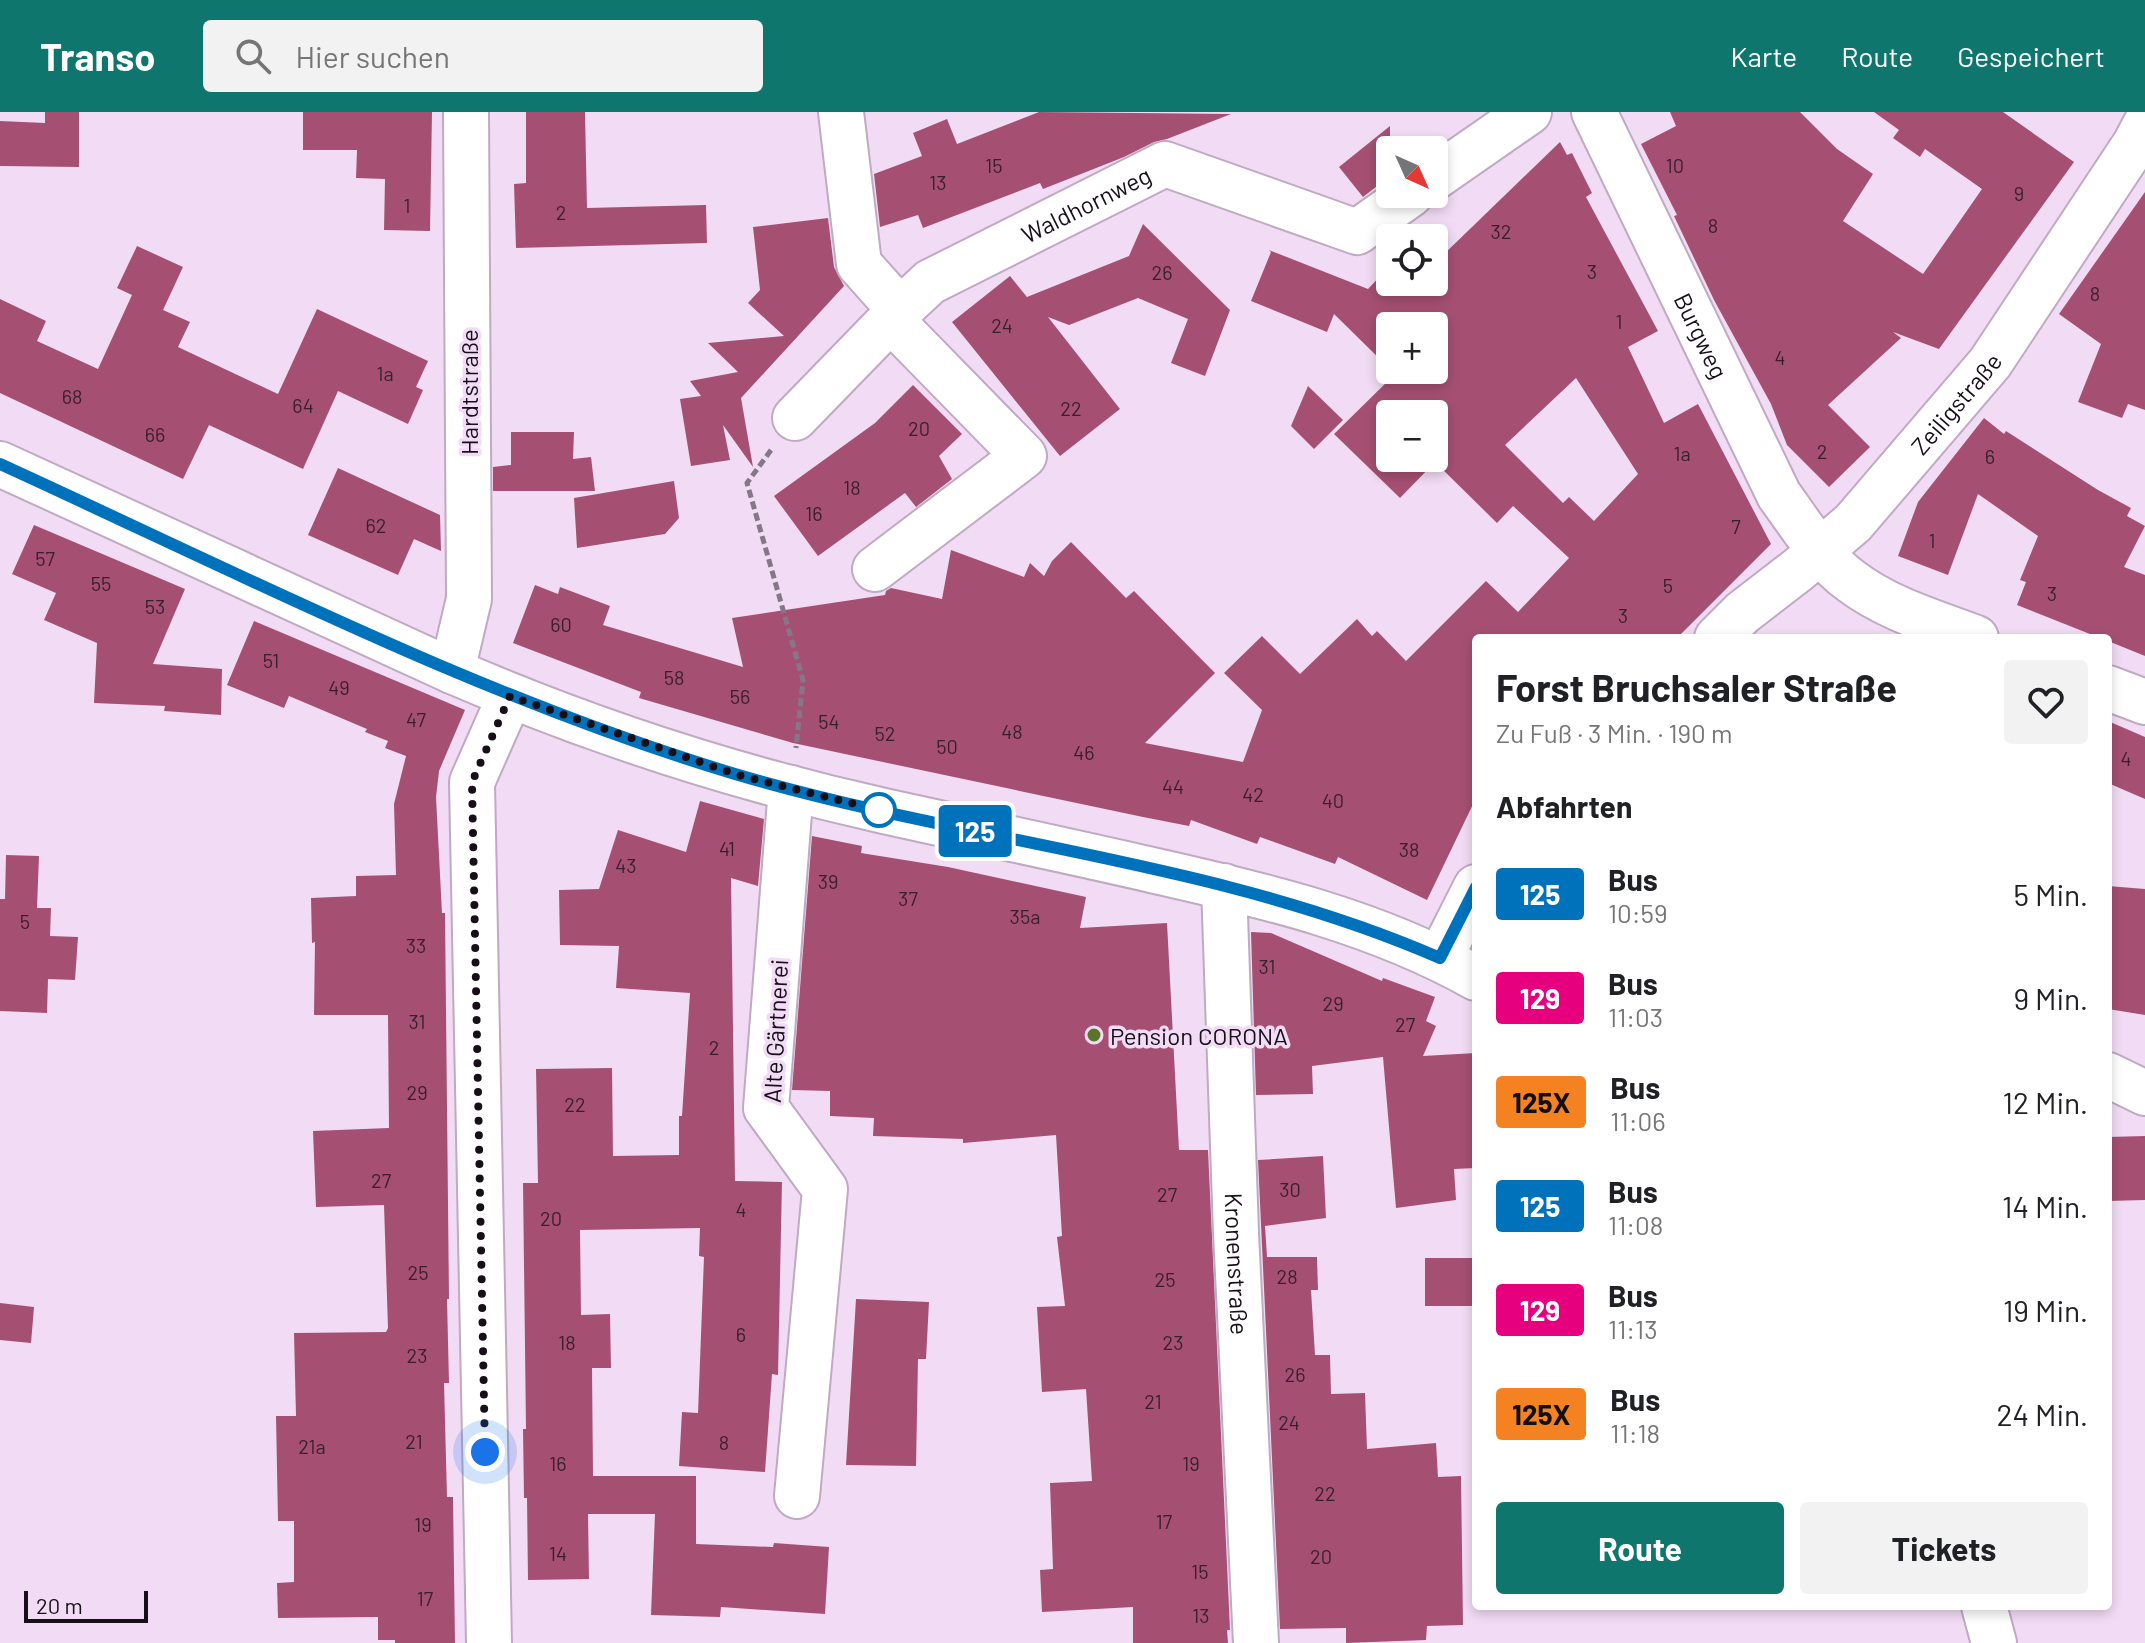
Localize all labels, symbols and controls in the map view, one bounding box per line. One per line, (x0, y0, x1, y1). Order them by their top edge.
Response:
search box (203, 20, 763, 92)
text: Transo (40, 33, 155, 79)
icon: search (231, 34, 275, 78)
text: Hier suchen (295, 38, 450, 74)
text: Karte (1731, 39, 1797, 73)
text: Route (1841, 39, 1913, 73)
text: Gespeichert (1957, 39, 2105, 73)
north arrow (1376, 136, 1448, 208)
map controls (1376, 136, 1448, 472)
house number: 15 (985, 153, 1003, 177)
house number: 10 (1666, 153, 1684, 177)
street label: Waldhornweg (1016, 159, 1155, 248)
house number: 13 (929, 170, 947, 194)
house number: 9 (2014, 181, 2024, 205)
house number: 1 (404, 193, 411, 217)
house number: 2 (556, 200, 566, 224)
house number: 8 (1708, 213, 1718, 237)
house number: 32 (1490, 219, 1512, 243)
button: locate (1376, 224, 1448, 296)
house number: 3 (1587, 259, 1597, 283)
house number: 26 (1151, 260, 1173, 284)
house number: 8 (2090, 281, 2100, 305)
street label: Burgweg (1669, 288, 1735, 383)
house number: 1 (1616, 309, 1623, 333)
button: + (1376, 312, 1448, 384)
house number: 24 (991, 313, 1013, 337)
street label: Hardtstraße (454, 329, 483, 455)
house number: 4 (1774, 345, 1786, 369)
street label: Zeiligstraße (1904, 347, 2007, 460)
house number: 1a (376, 361, 394, 385)
house number: 68 (62, 384, 82, 408)
house number: 64 (292, 393, 314, 417)
house number: 22 (1060, 396, 1082, 420)
button: − (1376, 400, 1448, 472)
house number: 20 (908, 416, 930, 440)
house number: 66 (145, 422, 165, 446)
house number: 2 (1817, 439, 1827, 463)
house number: 1a (1673, 441, 1691, 465)
house number: 6 (1985, 444, 1995, 468)
house number: 18 (843, 475, 861, 499)
house number: 16 (805, 501, 823, 525)
house number: 62 (365, 513, 387, 537)
house number: 7 (1731, 514, 1741, 538)
house number: 1 (1929, 528, 1936, 552)
house number: 57 (35, 546, 55, 570)
house number: 55 (91, 571, 111, 595)
house number: 5 (1663, 573, 1673, 597)
house number: 3 (2047, 581, 2057, 605)
house number: 53 (145, 594, 165, 618)
house number: 3 (1618, 603, 1628, 627)
house number: 60 (550, 612, 572, 636)
house number: 51 (263, 648, 279, 672)
button: heart (2004, 660, 2088, 744)
text: Forst Bruchsaler Straße (1496, 664, 1897, 710)
house number: 58 (664, 665, 684, 689)
house number: 49 (328, 675, 350, 699)
house number: 56 (730, 684, 750, 708)
house number: 47 (406, 707, 426, 731)
house number: 54 (818, 709, 840, 733)
text: Zu Fuß · 3 Min. · 190 m (1496, 717, 1732, 748)
house number: 48 (1001, 719, 1023, 743)
house number: 52 (875, 721, 896, 745)
house number: 50 (936, 734, 958, 758)
house number: 46 (1073, 740, 1095, 764)
house number: 4 (2120, 746, 2132, 770)
house number: 44 (1162, 774, 1184, 798)
house number: 42 (1242, 782, 1264, 806)
house number: 40 (1322, 788, 1344, 812)
text: Abfahrten (1496, 788, 1632, 824)
unlabelled marker (862, 793, 896, 827)
line badge: 125 (929, 805, 1021, 857)
text: 125 (955, 814, 995, 848)
house number: 41 (719, 836, 735, 860)
house number: 38 (1399, 837, 1419, 861)
house number: 43 (615, 853, 637, 877)
text: Bus (1608, 861, 1658, 897)
house number: 39 (818, 869, 838, 893)
text: 5 Min. (2014, 876, 2088, 912)
text: 125 (1520, 877, 1560, 911)
house number: 37 (898, 886, 918, 910)
text: 10:59 (1608, 897, 1668, 928)
house number: 35a (1010, 904, 1040, 928)
house number: 5 (20, 909, 30, 933)
house number: 33 (406, 933, 426, 957)
house number: 31 (1258, 954, 1276, 978)
street label: Alte Gärtnerei (757, 958, 793, 1104)
text: Bus (1608, 965, 1658, 1001)
text: 9 Min. (2013, 980, 2088, 1016)
text: 129 (1520, 981, 1560, 1015)
house number: 29 (1322, 991, 1344, 1015)
text: 11:03 (1608, 1001, 1663, 1032)
house number: 31 (408, 1009, 426, 1033)
house number: 27 (1395, 1012, 1416, 1036)
place label: Pension CORONA (1110, 1021, 1288, 1050)
marker: Pension CORONA (1085, 1026, 1103, 1044)
house number: 2 (709, 1035, 719, 1059)
text: Bus (1610, 1069, 1660, 1105)
house number: 29 (406, 1080, 428, 1104)
text: 12 Min. (2002, 1084, 2088, 1120)
text: 125X (1512, 1085, 1570, 1119)
house number: 22 (564, 1092, 586, 1116)
text: 11:06 (1610, 1105, 1666, 1136)
house number: 27 (371, 1168, 392, 1192)
text: Bus (1608, 1173, 1658, 1209)
house number: 30 (1279, 1177, 1301, 1201)
house number: 27 (1157, 1182, 1178, 1206)
text: 14 Min. (2002, 1188, 2088, 1224)
text: 125 (1520, 1189, 1560, 1223)
street label: Kronenstraße (1220, 1192, 1255, 1336)
house number: 4 (735, 1197, 747, 1221)
house number: 20 (540, 1206, 562, 1230)
text: 11:08 (1608, 1209, 1663, 1240)
house number: 25 (408, 1260, 429, 1284)
house number: 28 (1276, 1264, 1298, 1288)
house number: 25 (1155, 1267, 1176, 1291)
text: Bus (1608, 1277, 1658, 1313)
text: 19 Min. (2003, 1292, 2088, 1328)
text: 129 (1520, 1293, 1560, 1327)
text: 11:13 (1608, 1313, 1658, 1344)
house number: 6 (736, 1322, 746, 1346)
house number: 18 (558, 1330, 576, 1354)
house number: 23 (1163, 1330, 1183, 1354)
house number: 23 (407, 1343, 427, 1367)
house number: 26 (1284, 1362, 1306, 1386)
text: Bus (1610, 1381, 1660, 1417)
house number: 21 (1144, 1389, 1162, 1413)
text: 24 Min. (1996, 1396, 2088, 1432)
text: 125X (1512, 1397, 1570, 1431)
house number: 24 (1278, 1410, 1300, 1434)
text: 11:18 (1610, 1417, 1660, 1448)
house number: 21 (405, 1429, 423, 1453)
house number: 8 (719, 1430, 729, 1454)
your location (465, 1432, 505, 1472)
house number: 21a (298, 1434, 326, 1458)
house number: 16 (549, 1451, 567, 1475)
house number: 19 (1182, 1451, 1200, 1475)
house number: 22 (1314, 1481, 1336, 1505)
button: Route (1496, 1502, 1784, 1594)
button: Tickets (1800, 1502, 2088, 1594)
house number: 17 (1156, 1509, 1173, 1533)
house number: 19 (414, 1512, 432, 1536)
house number: 14 (549, 1541, 567, 1565)
house number: 20 (1310, 1544, 1332, 1568)
house number: 15 (1191, 1559, 1209, 1583)
house number: 17 (417, 1586, 434, 1610)
scale bar (24, 1587, 148, 1623)
text: 20 m (36, 1592, 83, 1618)
house number: 13 (1192, 1603, 1210, 1627)

